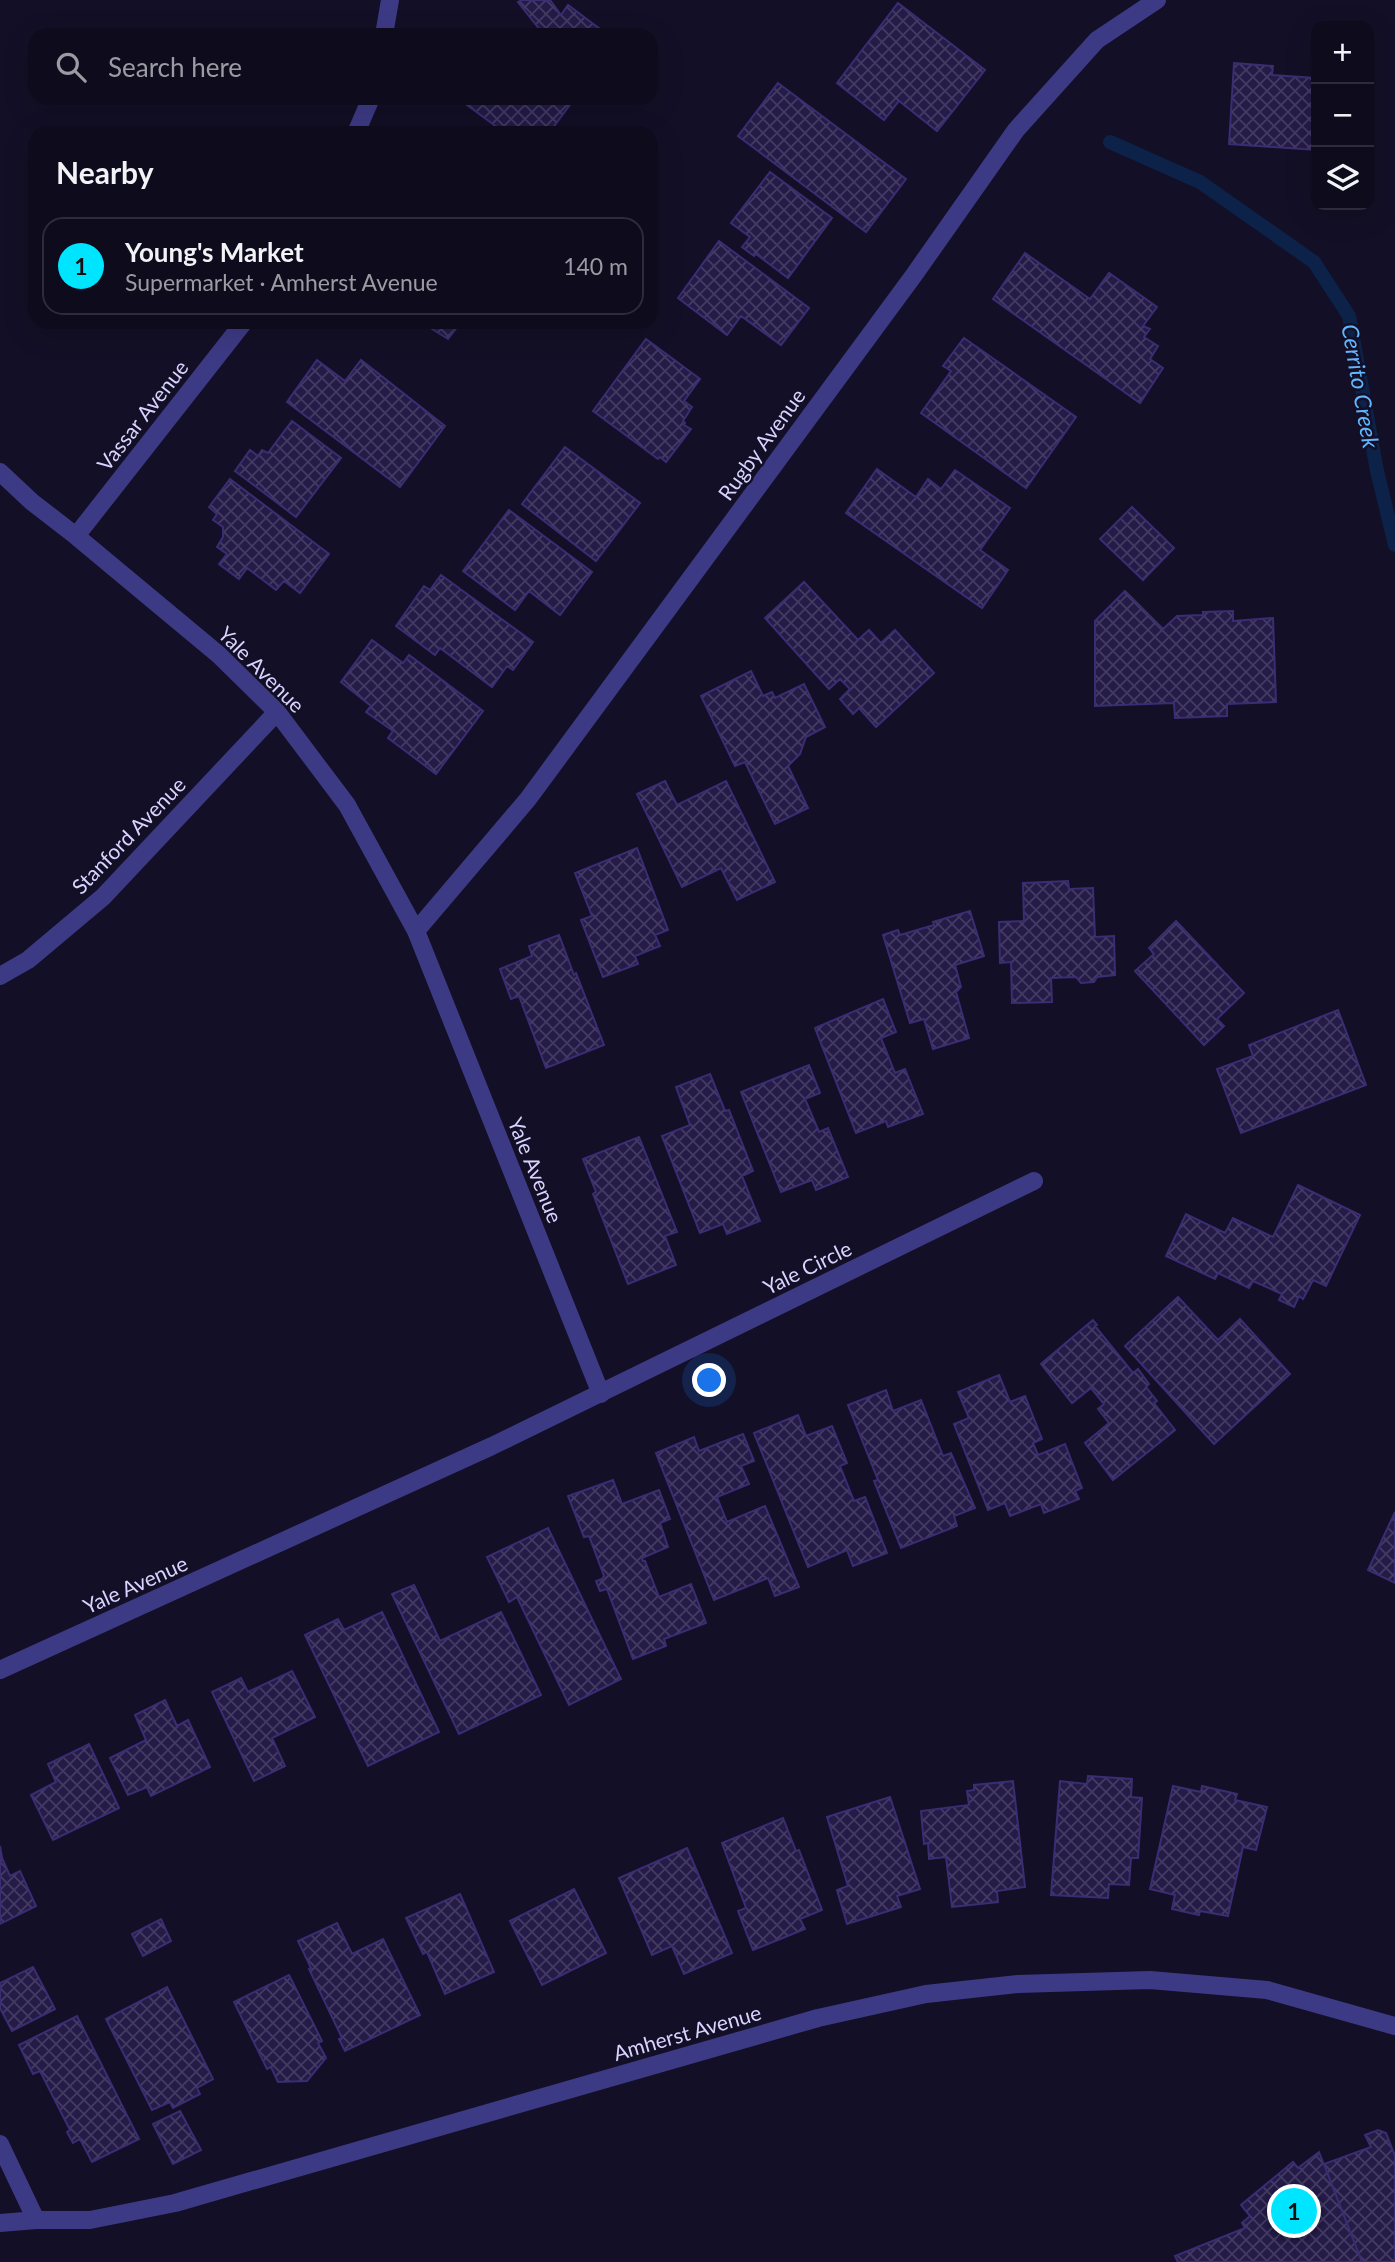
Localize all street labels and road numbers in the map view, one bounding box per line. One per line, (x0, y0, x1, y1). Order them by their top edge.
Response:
street label: Vassar Avenue (91, 355, 193, 475)
street label: Rugby Avenue (712, 384, 810, 504)
street label: Yale Avenue (214, 621, 310, 717)
street label: Stanford Avenue (66, 771, 190, 899)
street label: Yale Avenue (504, 1114, 568, 1226)
street label: Yale Circle (759, 1235, 855, 1299)
street label: Yale Avenue (79, 1550, 191, 1618)
street label: Amherst Avenue (610, 1999, 764, 2065)

